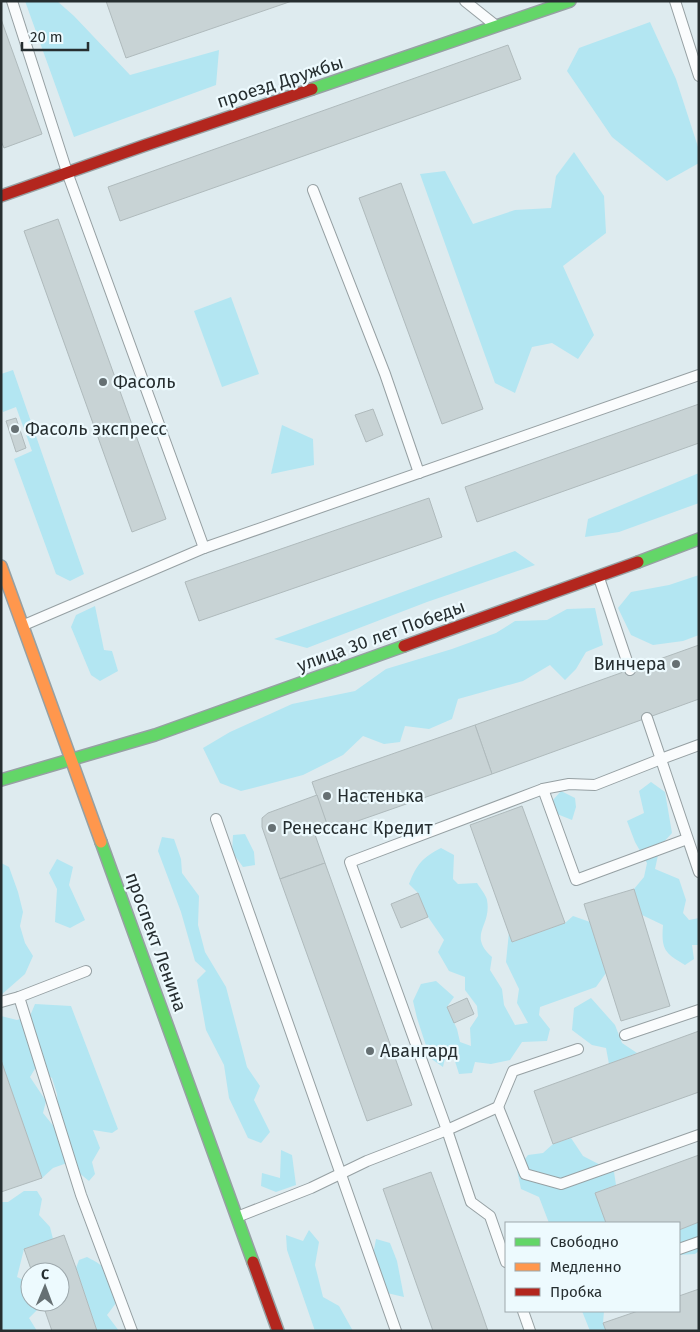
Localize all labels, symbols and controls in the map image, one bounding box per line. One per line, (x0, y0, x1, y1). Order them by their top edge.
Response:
scale bar (22, 20, 89, 52)
text: 20 m (30, 28, 63, 46)
street label: проезд Дружбы (214, 51, 346, 113)
place label: Фасоль (113, 371, 176, 393)
marker: Фасоль (97, 376, 109, 388)
place label: Фасоль экспресс (25, 418, 167, 440)
marker: Фасоль экспресс (9, 423, 21, 435)
street label: улица 30 лет Победы (294, 595, 468, 677)
place label: Винчера (594, 653, 666, 675)
marker: Винчера (670, 658, 682, 670)
place label: Настенька (337, 785, 424, 807)
marker: Настенька (321, 790, 333, 802)
place label: Ренессанс Кредит (282, 817, 433, 839)
marker: Ренессанс Кредит (266, 822, 278, 834)
street label: проспект Ленина (121, 869, 191, 1015)
place label: Авангард (380, 1040, 458, 1062)
marker: Авангард (364, 1045, 376, 1057)
legend (505, 1222, 680, 1312)
text: Свободно (550, 1233, 619, 1251)
text: Медленно (550, 1258, 622, 1276)
north arrow (20, 1262, 70, 1312)
text: С (41, 1266, 49, 1283)
text: Пробка (550, 1283, 602, 1301)

